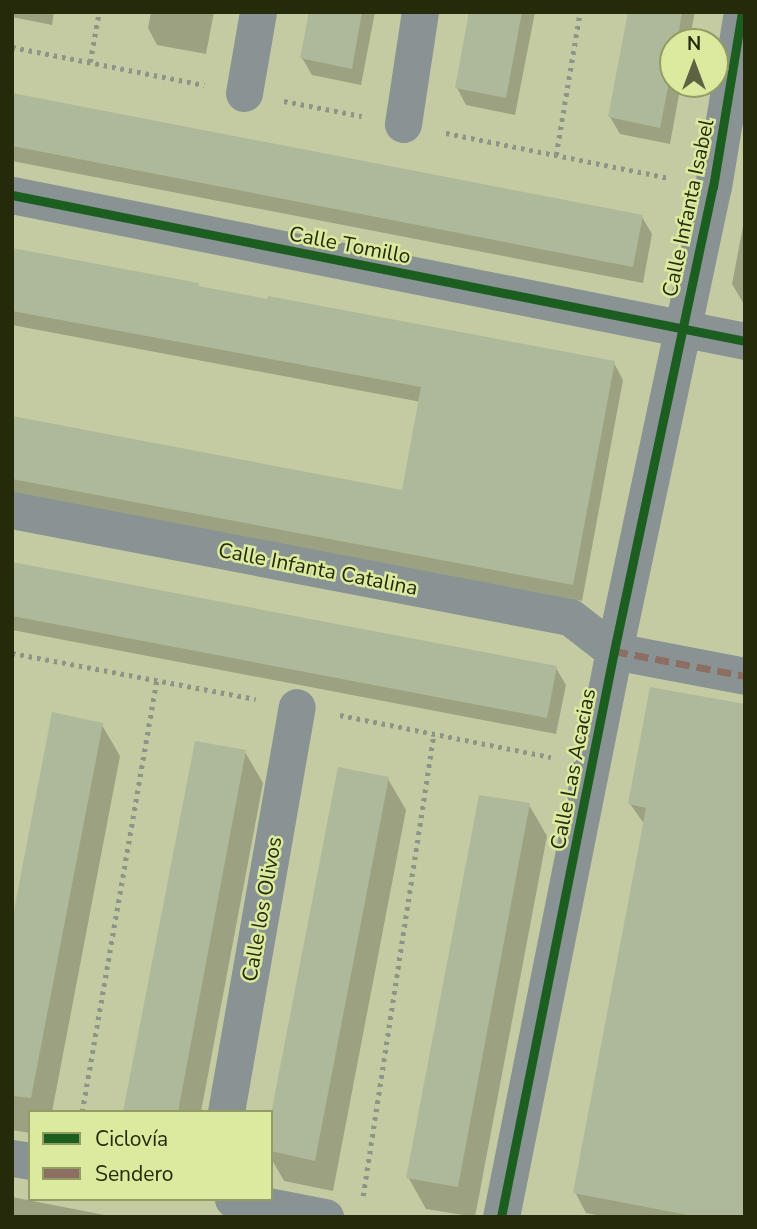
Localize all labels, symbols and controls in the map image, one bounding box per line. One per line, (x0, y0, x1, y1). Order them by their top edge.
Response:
north arrow (659, 28, 729, 98)
text: N (687, 31, 701, 57)
street label: Calle Infanta Isabel (657, 117, 719, 299)
street label: Calle Tomillo (287, 221, 413, 269)
street label: Calle Infanta Catalina (216, 537, 420, 601)
street label: Calle Las Acacias (545, 686, 601, 852)
street label: Calle los Olivos (237, 835, 287, 983)
legend (28, 1110, 273, 1201)
text: Ciclovía (95, 1125, 168, 1153)
text: Sendero (95, 1160, 174, 1188)

